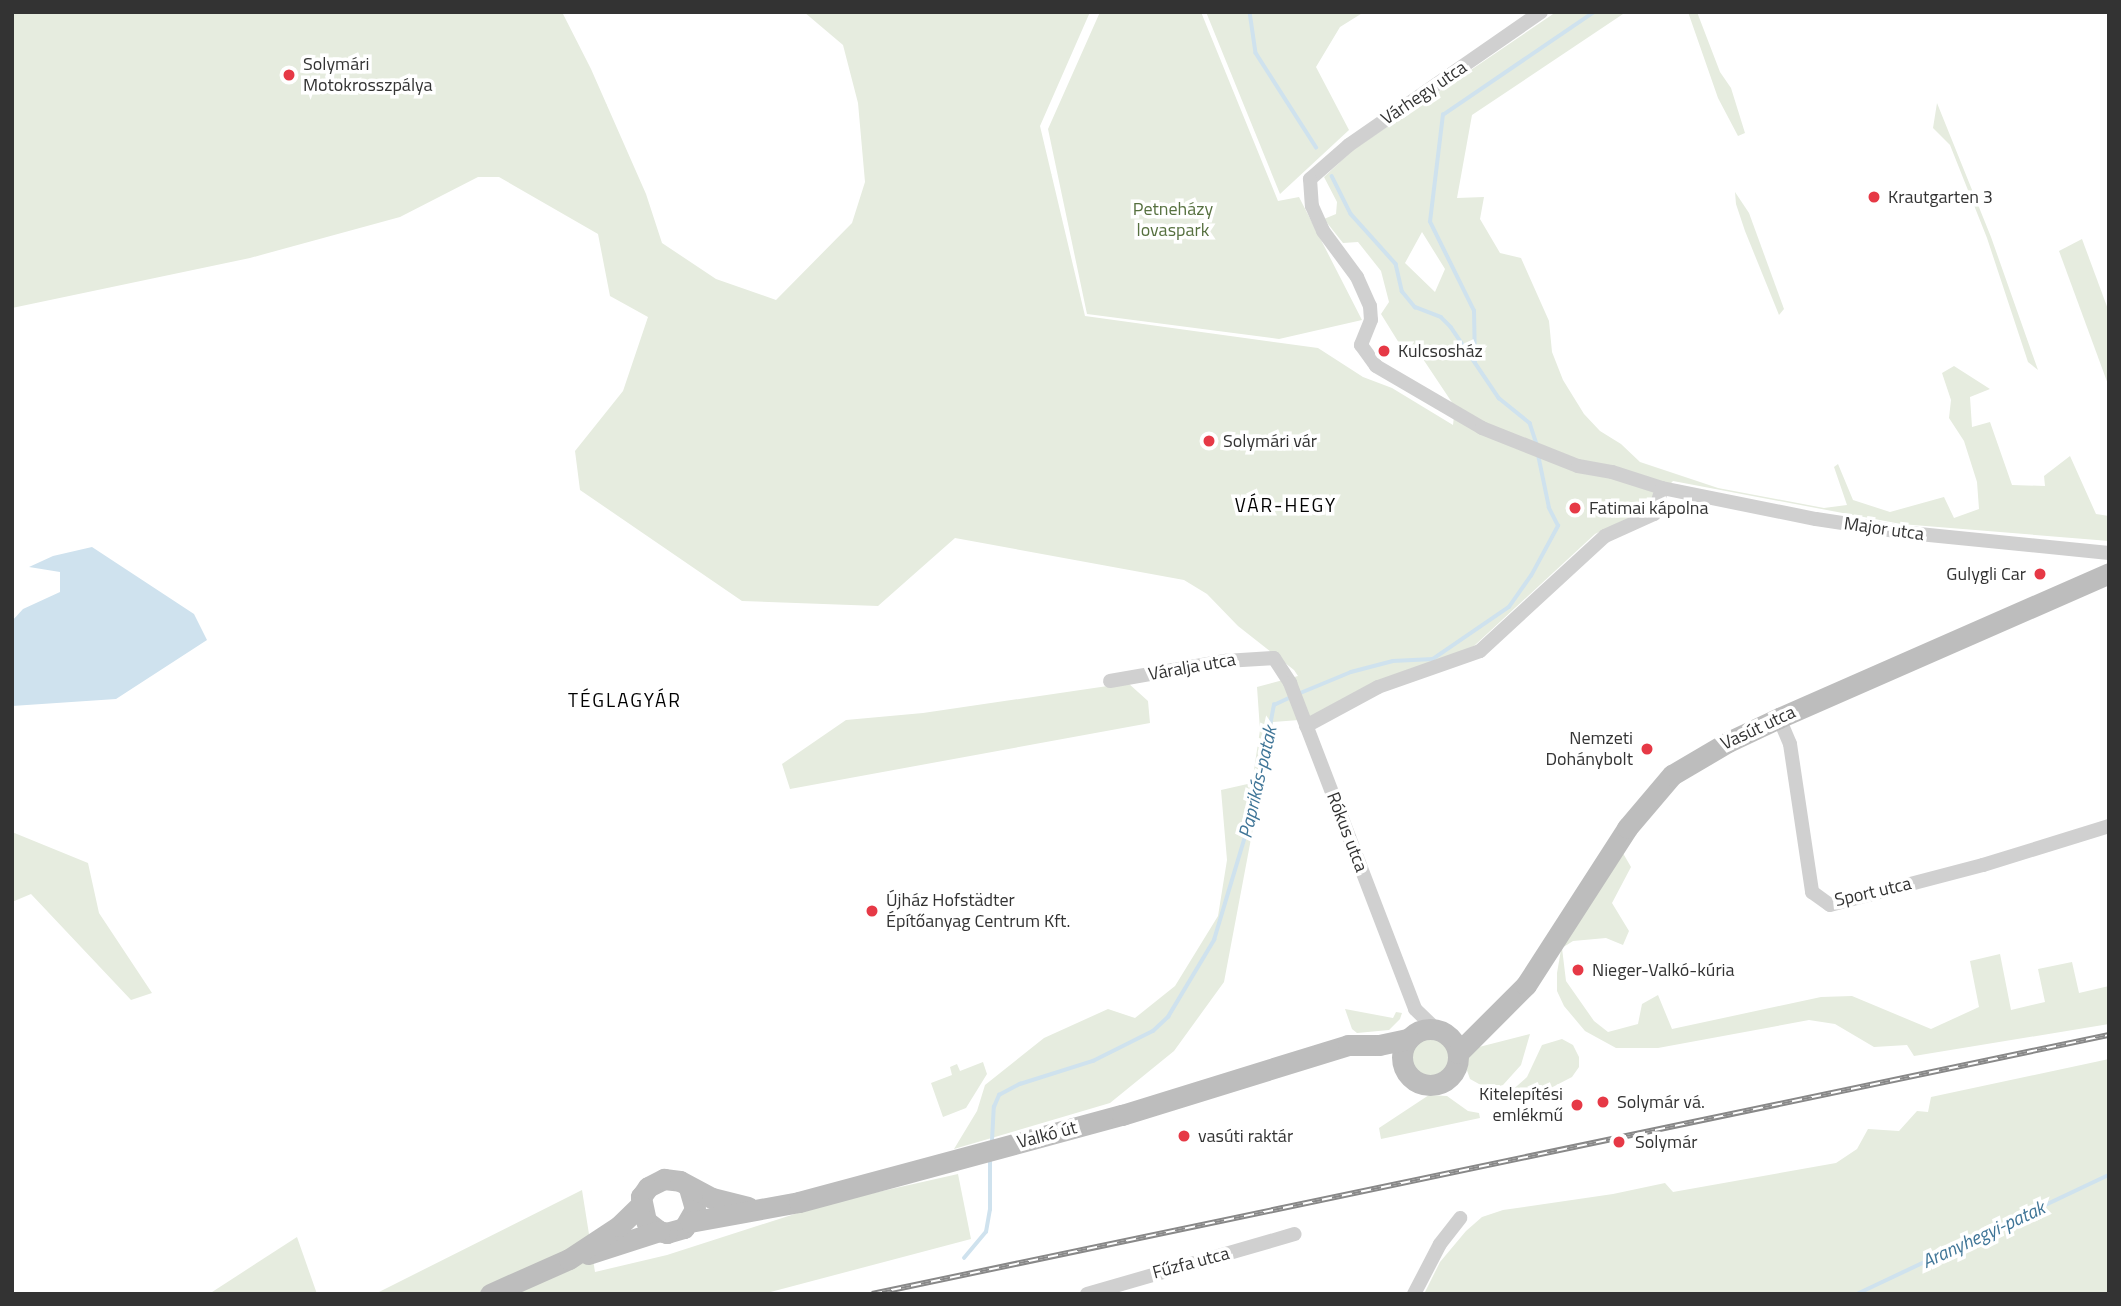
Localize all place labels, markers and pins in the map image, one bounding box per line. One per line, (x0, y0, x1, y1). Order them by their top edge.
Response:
place label: Solymári Motokrosszpálya (303, 54, 433, 96)
marker: Solymári Motokrosszpálya (281, 67, 297, 83)
place label: Krautgarten 3 (1888, 186, 1993, 208)
marker: Krautgarten 3 (1866, 189, 1882, 205)
place label: Kulcsosház (1398, 340, 1483, 362)
marker: Kulcsosház (1376, 343, 1392, 359)
place label: Solymári vár (1223, 430, 1317, 452)
marker: Solymári vár (1201, 433, 1217, 449)
place label: Fatimai kápolna (1589, 497, 1709, 519)
marker: Fatimai kápolna (1567, 500, 1583, 516)
place label: Gulygli Car (1946, 563, 2026, 585)
marker: Gulygli Car (2032, 566, 2048, 582)
place label: Nemzeti Dohánybolt (1546, 728, 1633, 770)
marker: Nemzeti Dohánybolt (1639, 741, 1655, 757)
place label: Újház Hofstädter Építőanyag Centrum Kft. (886, 890, 1070, 932)
marker: Újház Hofstädter Építőanyag Centrum Kft. (864, 903, 880, 919)
place label: Nieger-Valkó-kúria (1592, 959, 1735, 981)
marker: Nieger-Valkó-kúria (1570, 962, 1586, 978)
place label: Kitelepítési emlékmű (1479, 1084, 1563, 1126)
place label: Solymár vá. (1617, 1091, 1705, 1113)
marker: Solymár vá. (1595, 1094, 1611, 1110)
marker: Kitelepítési emlékmű (1569, 1097, 1585, 1113)
place label: vasúti raktár (1198, 1125, 1293, 1147)
marker: vasúti raktár (1176, 1128, 1192, 1144)
place label: Solymár (1635, 1131, 1697, 1153)
marker: Solymár (1609, 1132, 1629, 1152)

